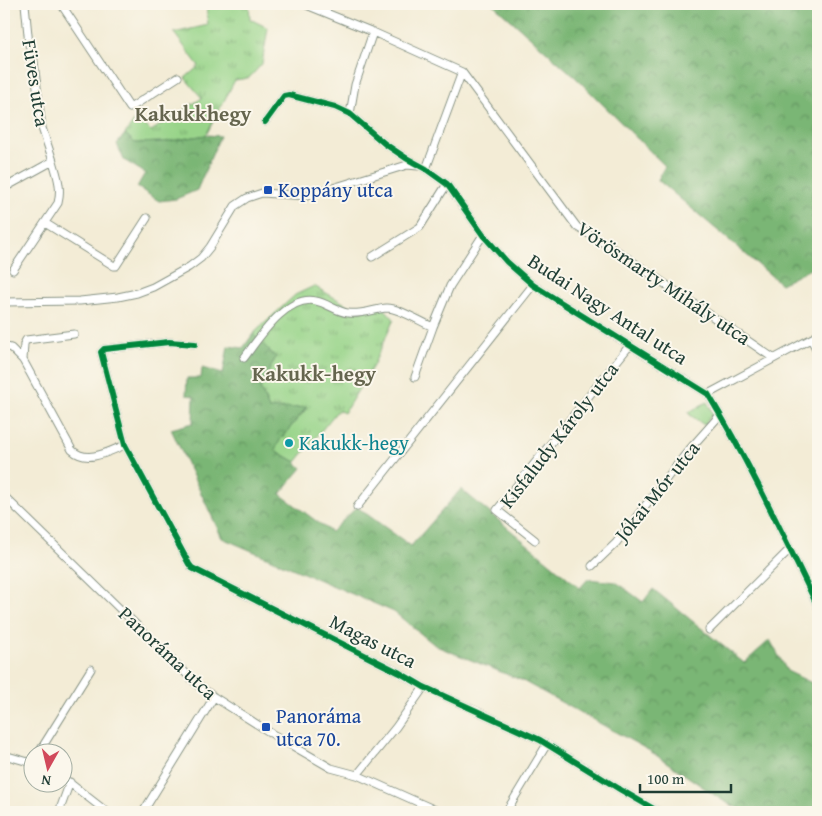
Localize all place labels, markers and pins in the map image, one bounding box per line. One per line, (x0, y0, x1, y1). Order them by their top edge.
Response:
place label: Koppány utca (278, 175, 393, 204)
marker: Koppány utca (262, 184, 274, 196)
place label: Kakukk-hegy (299, 428, 409, 457)
marker: Kakukk-hegy (283, 437, 295, 449)
place label: Panoráma utca 70. (276, 701, 362, 753)
marker: Panoráma utca 70. (260, 721, 272, 733)

